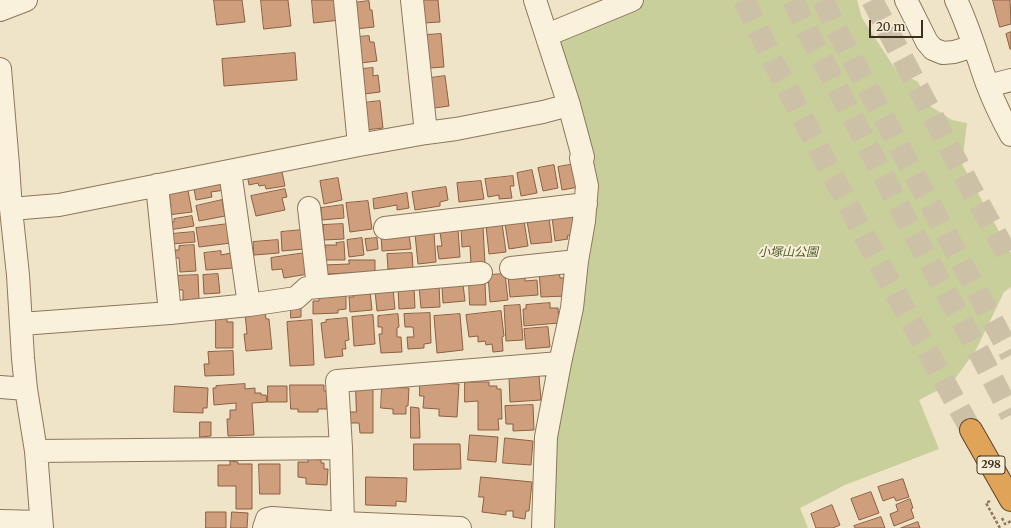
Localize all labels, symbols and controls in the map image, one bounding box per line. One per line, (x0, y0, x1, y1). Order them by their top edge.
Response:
scale bar (871, 12, 925, 38)
text: 20 m (876, 19, 905, 34)
park label: 小塚山公園 (758, 246, 818, 260)
road number: 298 (977, 456, 1005, 474)

